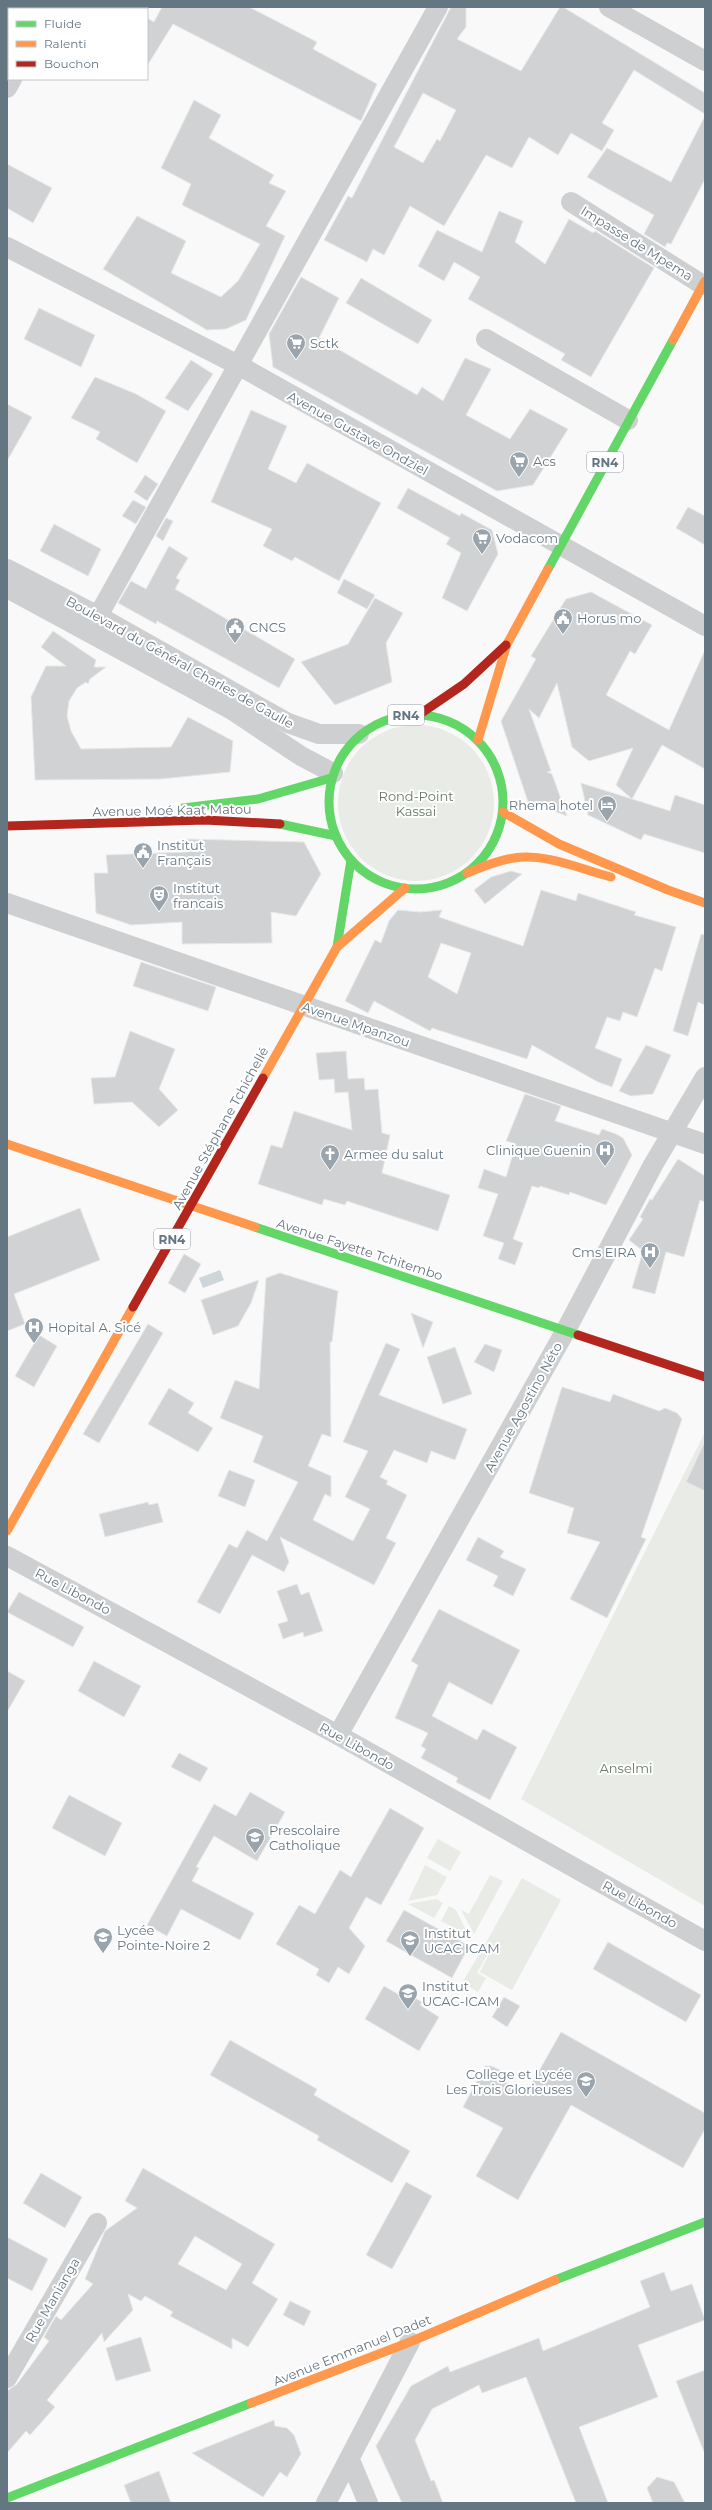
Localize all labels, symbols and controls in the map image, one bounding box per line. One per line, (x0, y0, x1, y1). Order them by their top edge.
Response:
legend (8, 8, 148, 80)
text: Fluide (44, 16, 82, 31)
text: Ralenti (44, 36, 86, 51)
text: Bouchon (44, 56, 99, 71)
street label: Impasse de Mpema (578, 202, 696, 284)
supermarket icon: Sctk (285, 332, 307, 360)
place label: Sctk (310, 335, 339, 351)
street label: Avenue Gustave Ondziel (285, 388, 431, 478)
supermarket icon: Acs (508, 450, 530, 478)
road number: RN4 (587, 452, 623, 472)
place label: Acs (533, 453, 556, 469)
supermarket icon: Vodacom (471, 527, 493, 555)
place label: Vodacom (496, 530, 558, 546)
street label: Boulevard du Général Charles de Gaulle (63, 593, 297, 732)
public building icon: Horus mo (552, 607, 574, 635)
place label: Horus mo (577, 610, 641, 626)
public building icon: CNCS (224, 616, 246, 644)
place label: CNCS (249, 619, 286, 635)
road number: RN4 (388, 705, 424, 725)
park label: Rond-Point Kassai (379, 788, 454, 819)
hotel icon: Rhema hotel (596, 794, 618, 822)
place label: Rhema hotel (509, 797, 593, 813)
street label: Avenue Moé Kaat Matou (92, 801, 252, 819)
place label: Institut Français (157, 837, 211, 868)
public building icon: Institut Français (132, 841, 154, 869)
place label: Institut francais (173, 880, 223, 911)
theatre icon: Institut francais (148, 884, 170, 912)
street label: Avenue Mpanzou (300, 998, 412, 1050)
street label: Avenue Stéphane Tchichellé (168, 1044, 272, 1212)
hospital icon: Clinique Guenin (594, 1139, 616, 1167)
place label: Clinique Guenin (486, 1142, 591, 1158)
church icon: Armee du salut (319, 1143, 341, 1171)
place label: Armee du salut (344, 1146, 444, 1162)
street label: Avenue Fayette Tchitembo (275, 1215, 445, 1283)
road number: RN4 (154, 1229, 190, 1249)
hospital icon: Cms EIRA (639, 1241, 661, 1269)
place label: Cms EIRA (572, 1244, 637, 1260)
hospital icon: Hopital A. Sicé (23, 1316, 45, 1344)
place label: Hopital A. Sicé (48, 1319, 141, 1335)
street label: Avenue Agostino Néto (481, 1339, 565, 1475)
street label: Rue Libondo (32, 1564, 114, 1618)
street label: Rue Libondo (317, 1719, 397, 1773)
park label: Anselmi (599, 1760, 653, 1776)
place label: Prescolaire Catholique (269, 1822, 341, 1853)
school or university icon: Prescolaire Catholique (244, 1826, 266, 1854)
street label: Rue Libondo (600, 1877, 680, 1931)
place label: Lycée Pointe-Noire 2 (117, 1922, 211, 1953)
place label: Institut UCAC ICAM (424, 1925, 500, 1956)
school or university icon: Lycée Pointe-Noire 2 (92, 1926, 114, 1954)
school or university icon: Institut UCAC ICAM (399, 1929, 421, 1957)
place label: Institut UCAC-ICAM (422, 1978, 499, 2009)
school or university icon: Institut UCAC-ICAM (397, 1982, 419, 2010)
place label: College et Lycée Les Trois Glorieuses (446, 2066, 572, 2097)
school or university icon: College et Lycée Les Trois Glorieuses (575, 2070, 597, 2098)
street label: Rue Manianga (21, 2255, 83, 2345)
street label: Avenue Emmanuel Dadet (271, 2311, 433, 2389)

